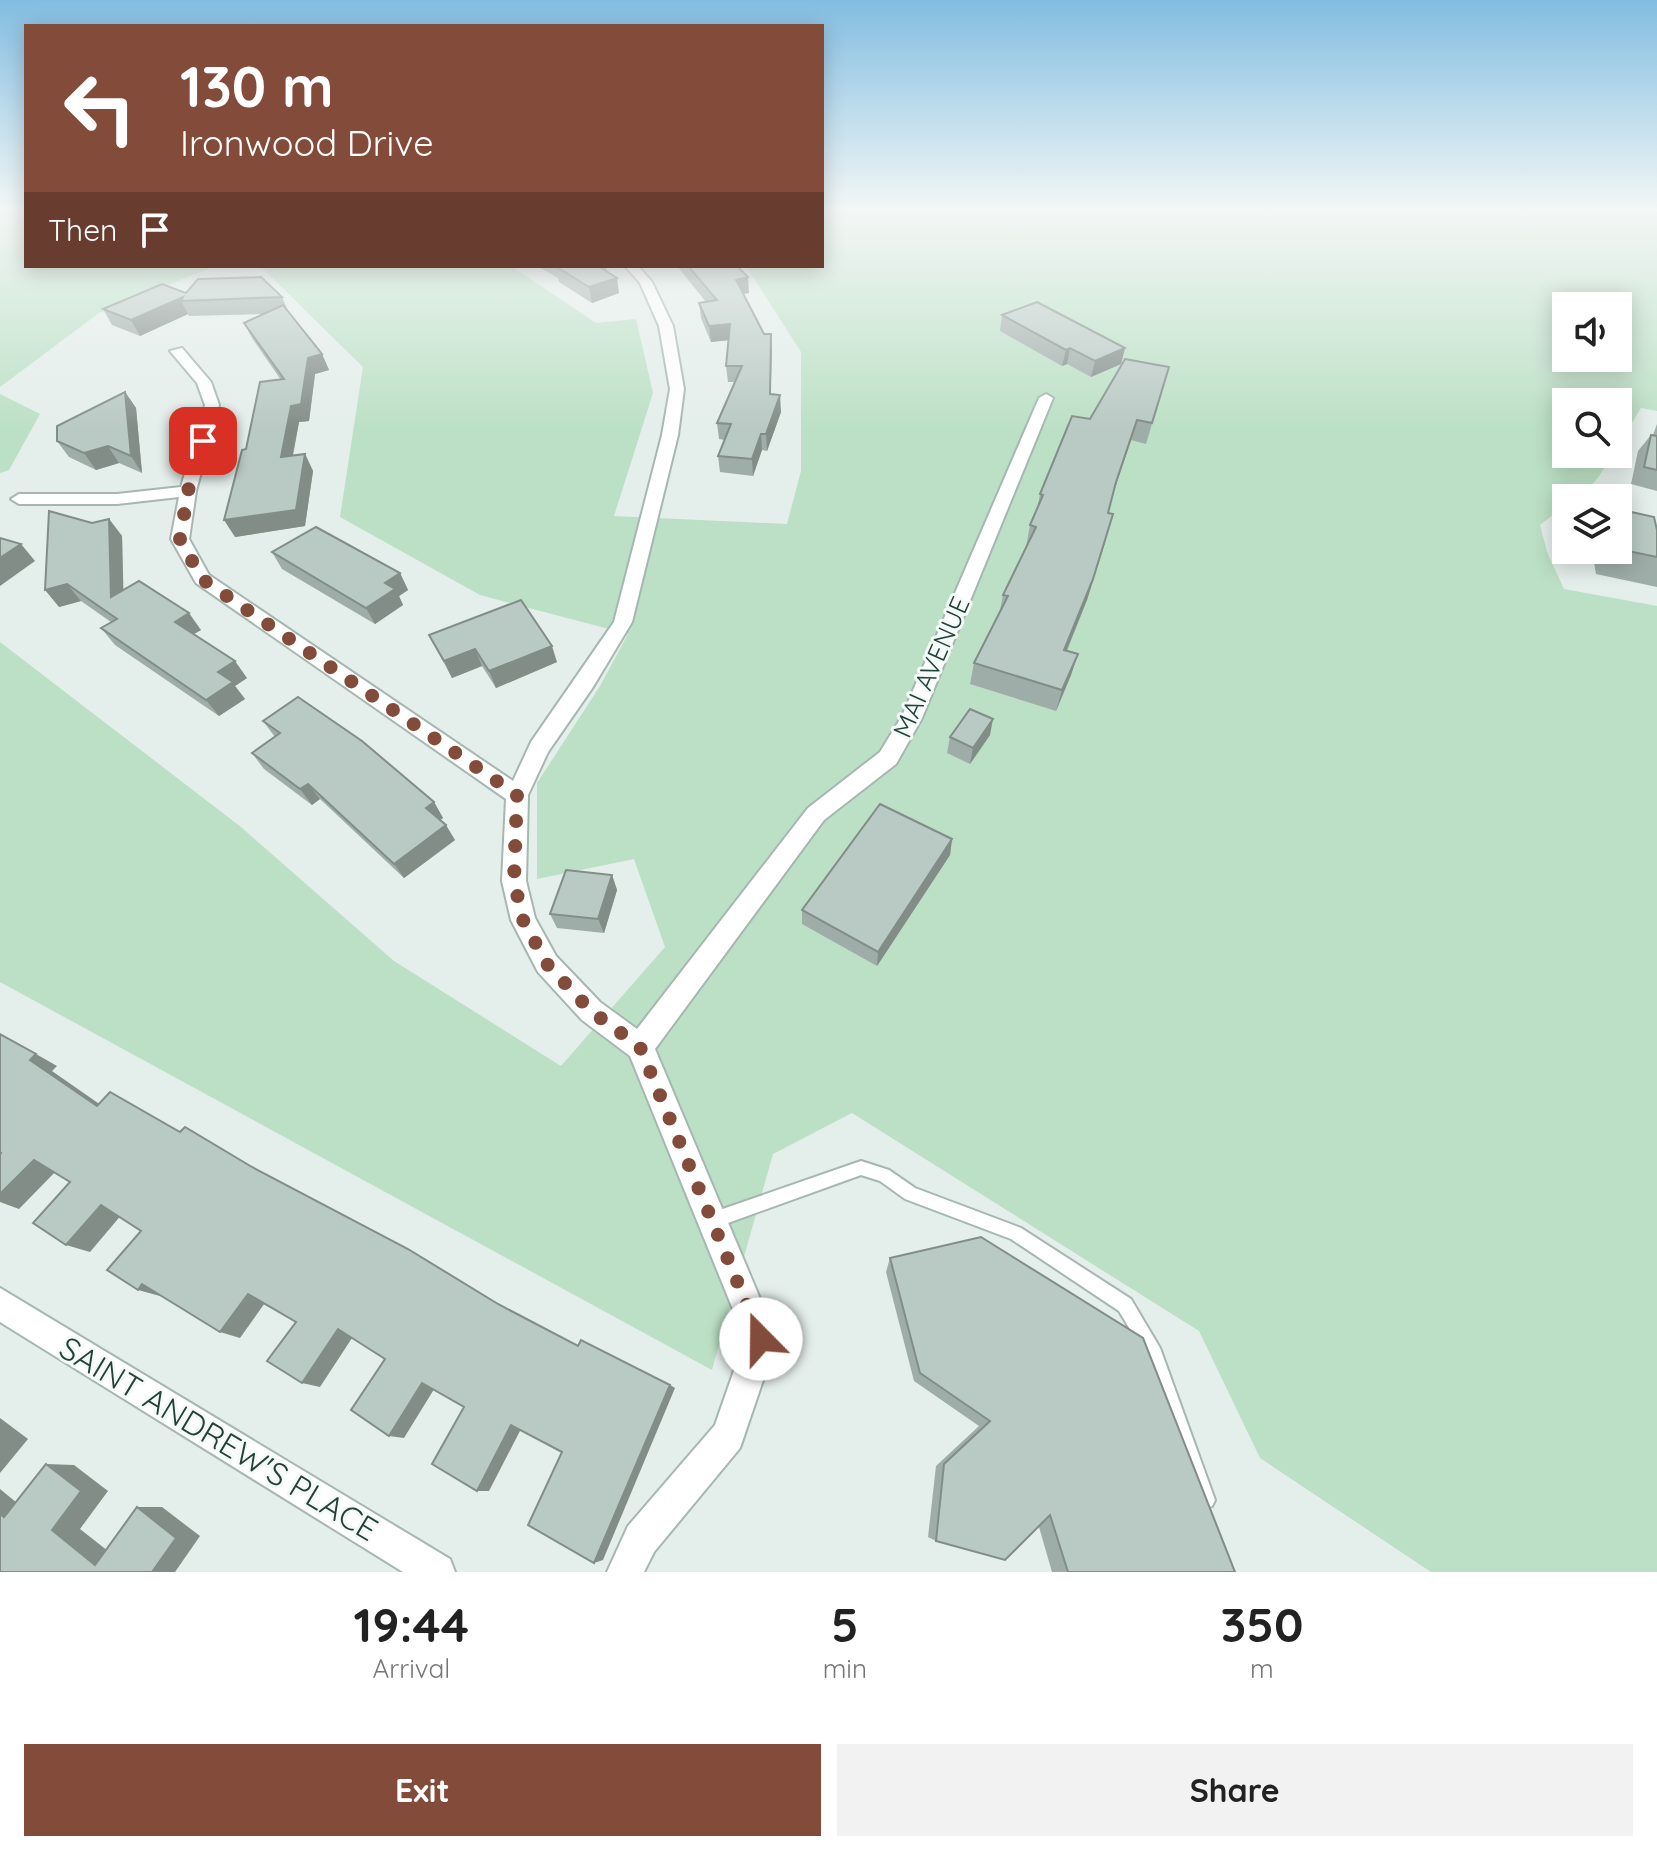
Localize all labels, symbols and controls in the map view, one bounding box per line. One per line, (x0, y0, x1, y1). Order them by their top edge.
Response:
text: 130 m (180, 51, 334, 121)
icon: left (48, 56, 152, 160)
text: Ironwood Drive (180, 120, 433, 165)
icon: arrive (133, 208, 177, 252)
text: Then (48, 211, 117, 249)
map controls (1552, 292, 1632, 564)
button: sound (1552, 292, 1632, 372)
button: search (1552, 388, 1632, 468)
pin (169, 407, 237, 475)
icon: arrive (181, 419, 225, 463)
button: layers (1552, 484, 1632, 564)
street label: MAI AVENUE (885, 591, 977, 743)
position arrow (719, 1297, 803, 1381)
street label: SAINT ANDREW'S PLACE (53, 1327, 385, 1549)
text: 19:44 (354, 1594, 469, 1654)
text: 5 (831, 1594, 859, 1654)
text: 350 (1221, 1594, 1303, 1654)
text: Arrival (372, 1652, 450, 1685)
text: min (823, 1652, 867, 1685)
text: m (1250, 1652, 1274, 1685)
button: Exit (24, 1744, 821, 1836)
button: Share (837, 1744, 1633, 1836)

